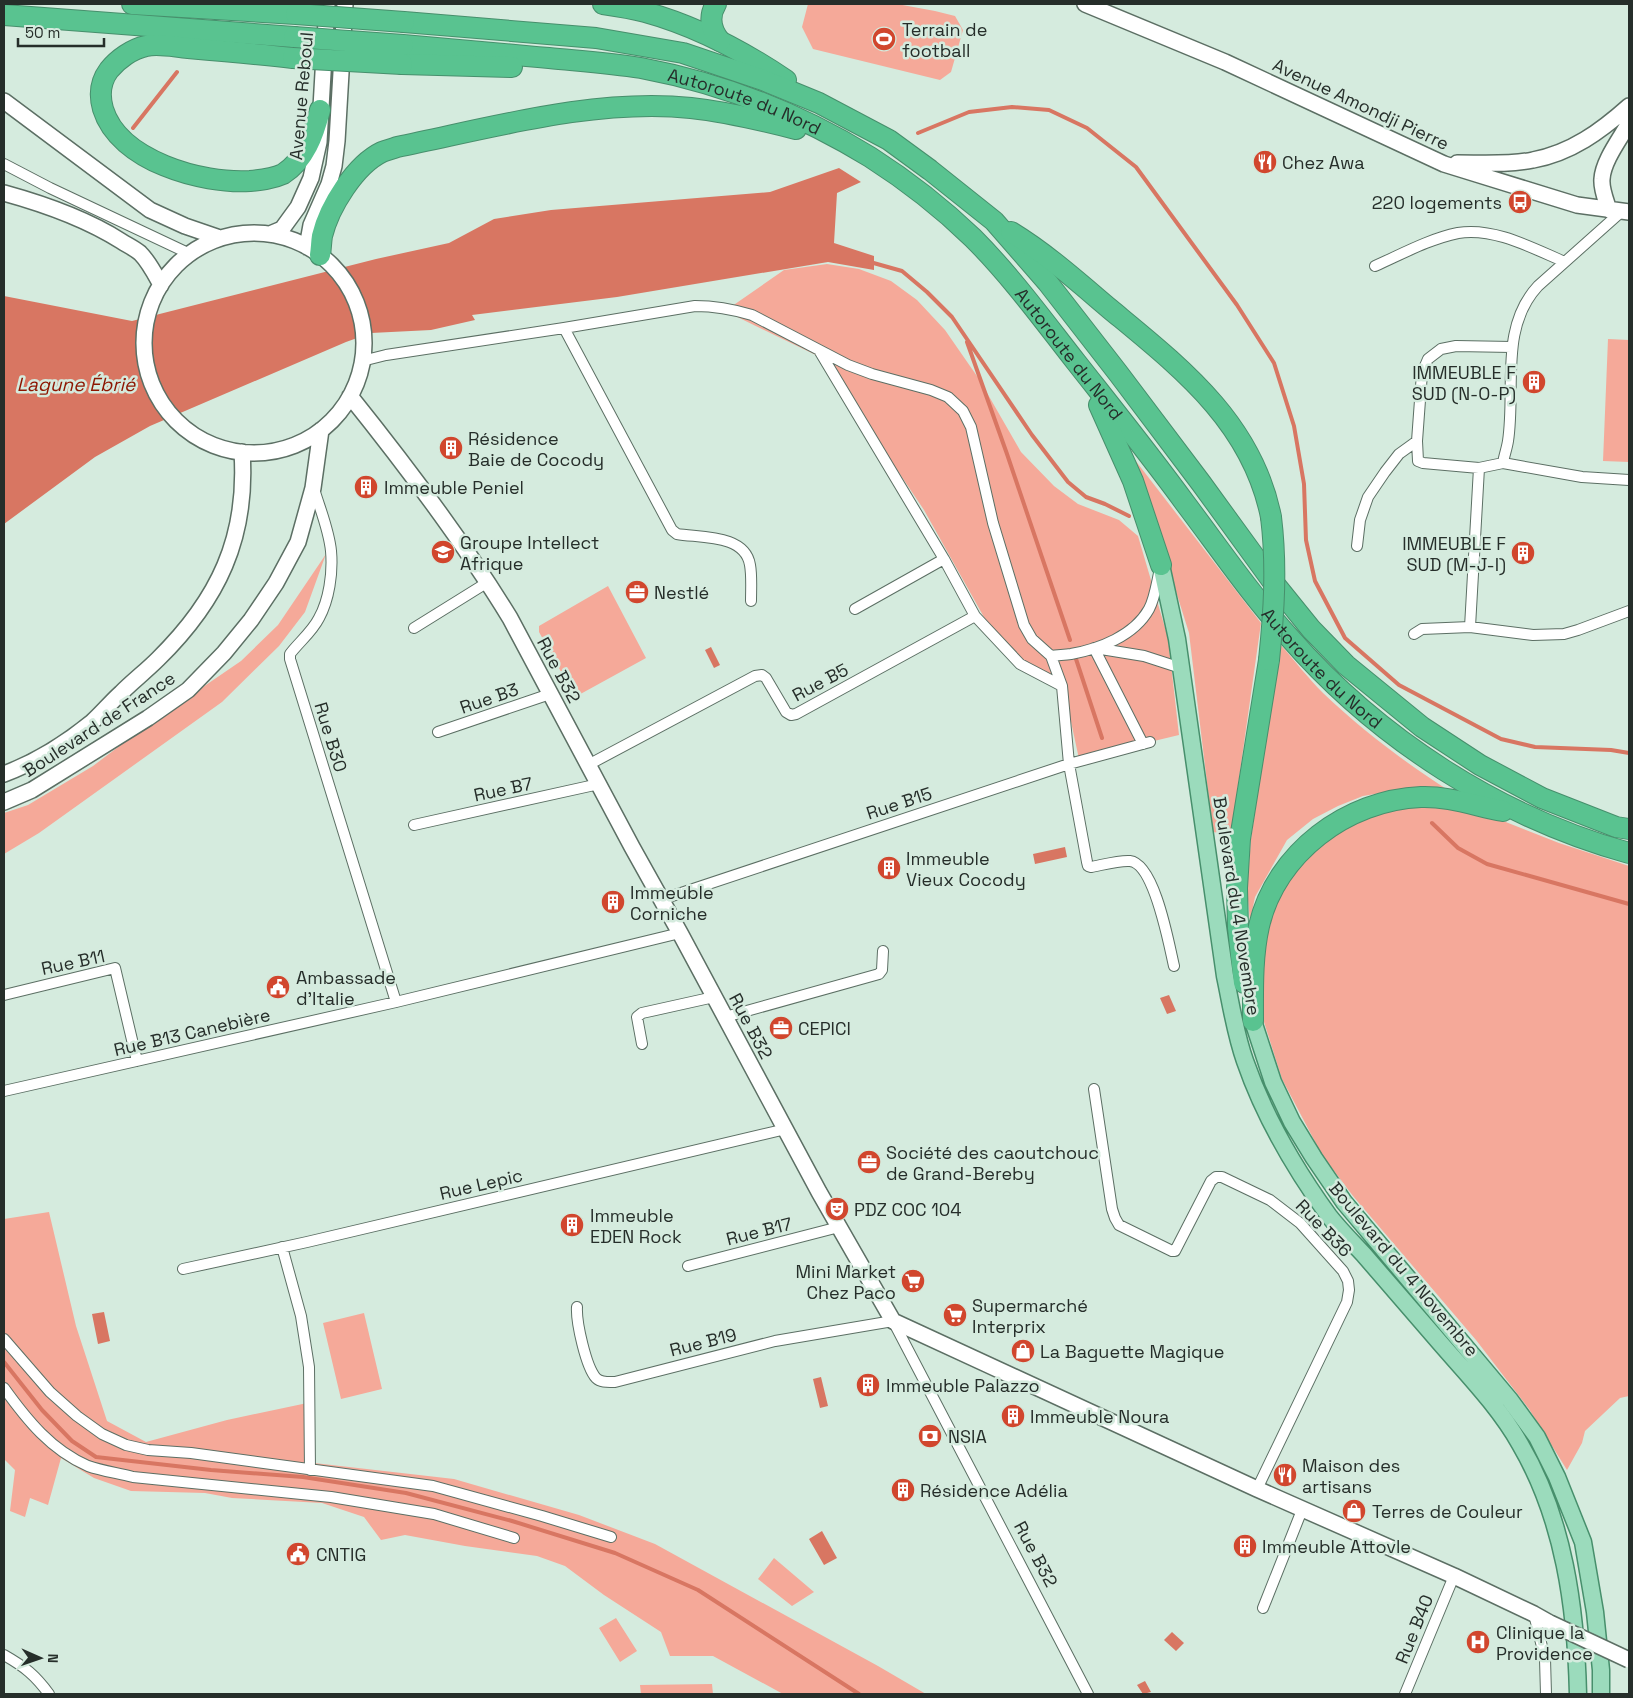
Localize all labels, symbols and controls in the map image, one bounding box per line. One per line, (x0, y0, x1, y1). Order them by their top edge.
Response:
scale bar (18, 15, 104, 47)
place label: Terrain de football (902, 18, 987, 62)
text: 50 m (25, 23, 60, 42)
sports icon: Terrain de football (871, 26, 897, 52)
street label: Avenue Reboul (284, 31, 318, 161)
street label: Avenue Amondji Pierre (1269, 53, 1453, 155)
street label: Autoroute du Nord (666, 63, 825, 139)
restaurant icon: Chez Awa (1252, 149, 1278, 175)
place label: Chez Awa (1282, 151, 1365, 174)
bus stop icon: 220 logements (1507, 189, 1533, 215)
place label: 220 logements (1372, 191, 1502, 214)
street label: Autoroute du Nord (1011, 283, 1129, 424)
place label: IMMEUBLE F SUD (N-O-P) (1412, 361, 1516, 405)
building icon: IMMEUBLE F SUD (N-O-P) (1521, 369, 1547, 395)
water label: Lagune Ébrié (17, 372, 136, 397)
place label: Résidence Baie de Cocody (468, 427, 604, 471)
building icon: Résidence Baie de Cocody (438, 435, 464, 461)
building icon: Immeuble Peniel (353, 474, 379, 500)
place label: Immeuble Peniel (384, 476, 524, 499)
place label: Groupe Intellect Afrique (460, 531, 599, 575)
place label: IMMEUBLE F SUD (M-J-I) (1402, 532, 1506, 576)
school or university icon: Groupe Intellect Afrique (430, 539, 456, 565)
building icon: IMMEUBLE F SUD (M-J-I) (1510, 540, 1536, 566)
office icon: Nestlé (624, 579, 650, 605)
place label: Nestlé (654, 581, 709, 604)
street label: Autoroute du Nord (1257, 603, 1387, 733)
street label: Rue B32 (532, 633, 586, 707)
street label: Rue B5 (788, 658, 852, 706)
street label: Boulevard de France (18, 666, 180, 782)
street label: Rue B3 (457, 677, 521, 719)
street label: Rue B30 (309, 699, 353, 775)
street label: Rue B7 (471, 772, 535, 806)
street label: Rue B15 (863, 782, 935, 824)
street label: Boulevard du 4 Novembre (1208, 795, 1266, 1017)
place label: Immeuble Vieux Cocody (906, 847, 1026, 891)
building icon: Immeuble Vieux Cocody (876, 855, 902, 881)
place label: Immeuble Corniche (630, 881, 714, 925)
building icon: Immeuble Corniche (600, 889, 626, 915)
street label: Rue B11 (39, 944, 107, 980)
place label: Ambassade d’Italie (296, 966, 396, 1010)
public building icon: Ambassade d’Italie (265, 974, 291, 1000)
street label: Rue B32 (724, 989, 778, 1063)
street label: Rue B13 Canebière (111, 1003, 273, 1061)
office icon: CEPICI (768, 1015, 794, 1041)
place label: CEPICI (798, 1017, 851, 1040)
place label: Société des caoutchouc de Grand-Bereby (886, 1141, 1099, 1185)
office icon: Société des caoutchouc de Grand-Bereby (856, 1149, 882, 1175)
street label: Rue Lepic (437, 1163, 525, 1205)
street label: Boulevard du 4 Novembre (1324, 1177, 1484, 1361)
street label: Rue B36 (1291, 1194, 1357, 1262)
theatre icon: PDZ COC 104 (824, 1196, 850, 1222)
place label: PDZ COC 104 (854, 1198, 962, 1221)
place label: Immeuble EDEN Rock (590, 1204, 682, 1248)
building icon: Immeuble EDEN Rock (559, 1212, 585, 1238)
street label: Rue B17 (724, 1212, 794, 1250)
place label: Mini Market Chez Paco (795, 1260, 896, 1304)
supermarket icon: Mini Market Chez Paco (900, 1268, 926, 1294)
place label: Supermarché Interprix (972, 1294, 1088, 1338)
supermarket icon: Supermarché Interprix (942, 1302, 968, 1328)
street label: Rue B19 (667, 1323, 739, 1361)
shop icon: La Baguette Magique (1010, 1338, 1036, 1364)
place label: La Baguette Magique (1040, 1340, 1224, 1363)
building icon: Immeuble Palazzo (855, 1372, 881, 1398)
place label: Immeuble Palazzo (886, 1374, 1040, 1397)
building icon: Immeuble Noura (1000, 1403, 1026, 1429)
place label: Immeuble Noura (1030, 1405, 1169, 1428)
bank icon: NSIA (917, 1423, 943, 1449)
place label: NSIA (948, 1425, 987, 1448)
place label: Maison des artisans (1302, 1454, 1400, 1498)
restaurant icon: Maison des artisans (1272, 1462, 1298, 1488)
building icon: Résidence Adélia (890, 1477, 916, 1503)
place label: Résidence Adélia (920, 1479, 1068, 1502)
shop icon: Terres de Couleur (1341, 1498, 1367, 1524)
place label: Terres de Couleur (1372, 1500, 1523, 1523)
street label: Rue B32 (1009, 1517, 1063, 1591)
building icon: Immeuble Attovle (1232, 1533, 1258, 1559)
place label: Immeuble Attovle (1262, 1535, 1411, 1558)
public building icon: CNTIG (285, 1541, 311, 1567)
place label: CNTIG (316, 1543, 366, 1566)
street label: Rue B40 (1390, 1591, 1438, 1667)
place label: Clinique la Providence (1496, 1621, 1593, 1665)
hospital icon: Clinique la Providence (1465, 1629, 1491, 1655)
north arrow (15, 1633, 65, 1683)
text: N (44, 1653, 62, 1663)

